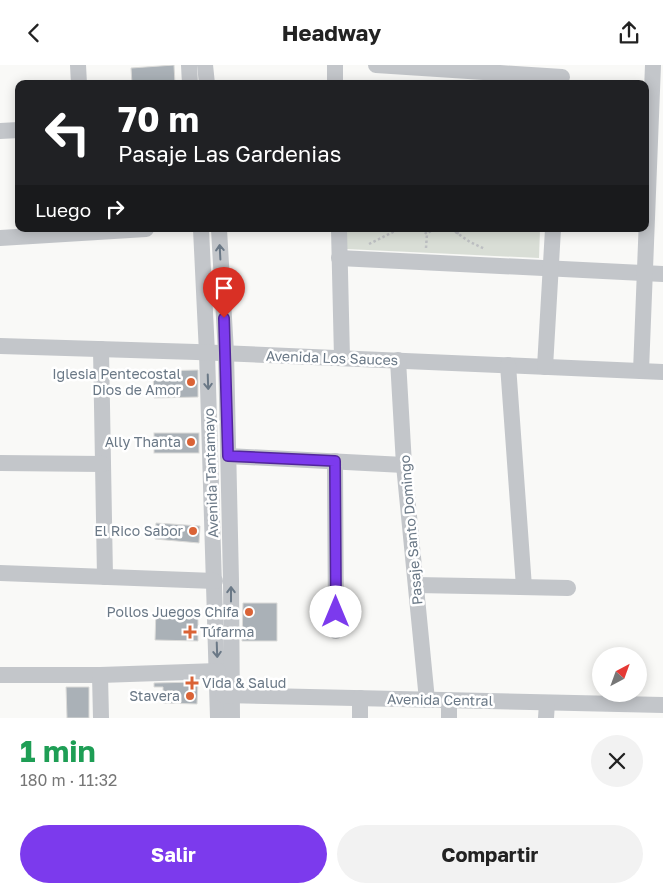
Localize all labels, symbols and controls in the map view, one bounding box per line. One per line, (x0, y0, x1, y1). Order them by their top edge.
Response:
icon: back (20, 19, 48, 47)
text: Headway (282, 19, 381, 46)
icon: share (615, 19, 643, 47)
text: 70 m (118, 98, 199, 140)
icon: left (35, 100, 100, 165)
text: Pasaje Las Gardenias (118, 140, 341, 167)
icon: right (101, 195, 129, 223)
text: Luego (35, 198, 91, 221)
one-way arrow (216, 244, 225, 260)
pin (203, 267, 245, 318)
icon: arrive (210, 274, 238, 302)
street label: Avenida Los Sauces (266, 347, 398, 368)
place label: Iglesia Pentecostal Dios de Amor (52, 365, 182, 398)
one-way arrow (204, 374, 213, 390)
marker: Iglesia Pentecostal Dios de Amor (185, 376, 197, 388)
street label: Avenida Tantamayo (200, 408, 221, 538)
place label: Ally Thanta (105, 433, 181, 450)
marker: Ally Thanta (185, 436, 197, 448)
street label: Pasaje Santo Domingo (395, 454, 426, 606)
place label: El Rico Sabor (94, 522, 184, 539)
marker: El Rico Sabor (187, 525, 199, 537)
position arrow (309, 585, 361, 637)
one-way arrow (226, 586, 236, 602)
place label: Pollos Juegos Chifa (107, 603, 239, 620)
marker: Pollos Juegos Chifa (243, 606, 255, 618)
place label: Túfarma (200, 623, 254, 640)
marker: Túfarma (184, 626, 196, 638)
one-way arrow (212, 641, 222, 657)
north arrow (592, 647, 648, 703)
map controls (592, 647, 647, 702)
place label: Vida & Salud (202, 674, 286, 691)
marker: Vida & Salud (186, 677, 198, 689)
place label: Stavera (129, 687, 180, 704)
marker: Stavera (184, 690, 196, 702)
street label: Avenida Central (387, 690, 493, 709)
text: 1 min (20, 733, 96, 769)
button: close (591, 735, 643, 787)
text: 180 m · 11:32 (20, 770, 117, 790)
button: Salir (20, 825, 327, 883)
button: Compartir (337, 825, 643, 883)

